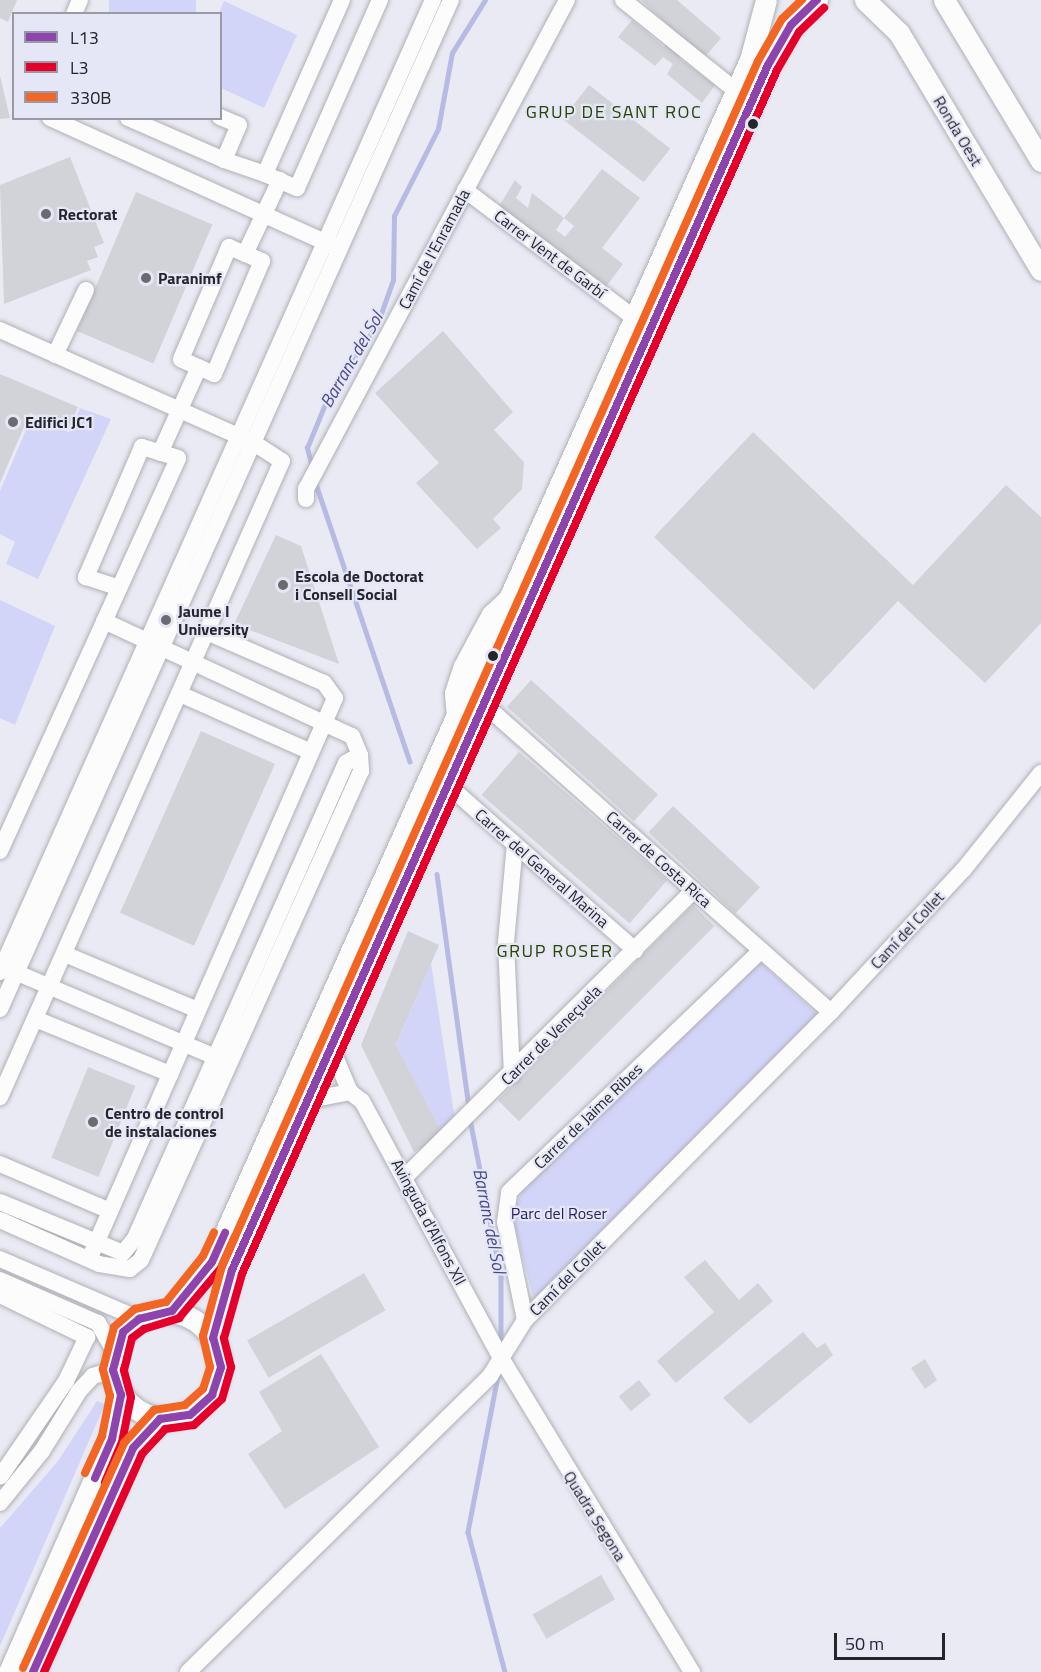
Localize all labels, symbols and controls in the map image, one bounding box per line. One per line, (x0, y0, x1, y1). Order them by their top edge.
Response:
legend (12, 12, 222, 120)
text: L13 (70, 24, 99, 51)
text: L3 (70, 54, 89, 81)
text: 330B (70, 84, 111, 111)
street label: Ronda Oest (930, 92, 986, 170)
district label: GRUP DE SANT ROC (526, 101, 702, 123)
unlabelled marker (747, 118, 759, 130)
street label: Camí de l'Enramada (394, 186, 474, 312)
place label: Rectorat (58, 204, 117, 224)
street label: Carrer Vent de Garbí (490, 206, 610, 302)
marker: Rectorat (39, 207, 53, 221)
place label: Paranimf (158, 268, 222, 288)
marker: Paranimf (139, 271, 153, 285)
water label: Barranc del Sol (316, 308, 388, 412)
place label: Edifici JC1 (25, 412, 94, 432)
marker: Edifici JC1 (6, 415, 20, 429)
place label: Escola de Doctorat i Consell Social (295, 566, 424, 604)
marker: Escola de Doctorat i Consell Social (276, 578, 290, 592)
place label: Jaume I University (178, 601, 249, 639)
marker: Jaume I University (159, 613, 173, 627)
unlabelled marker (487, 650, 499, 662)
street label: Carrer del General Marina (471, 805, 613, 931)
street label: Carrer de Costa Rica (603, 807, 715, 911)
street label: Camí del Collet (866, 887, 948, 973)
district label: GRUP ROSER (496, 940, 614, 962)
street label: Carrer de Veneçuela (497, 981, 605, 1089)
street label: Carrer de Jaime Ribes (530, 1059, 646, 1173)
place label: Centro de control de instalaciones (105, 1103, 224, 1141)
marker: Centro de control de instalaciones (86, 1115, 100, 1129)
street label: Avinguda d'Alfons XII (388, 1156, 470, 1288)
water label: Barranc del Sol (468, 1167, 510, 1275)
park label: Parc del Roser (511, 1203, 607, 1223)
street label: Camí del Collet (525, 1236, 609, 1320)
street label: Quadra Segona (560, 1467, 630, 1565)
scale bar (837, 1621, 948, 1659)
text: 50 m (845, 1630, 884, 1657)

